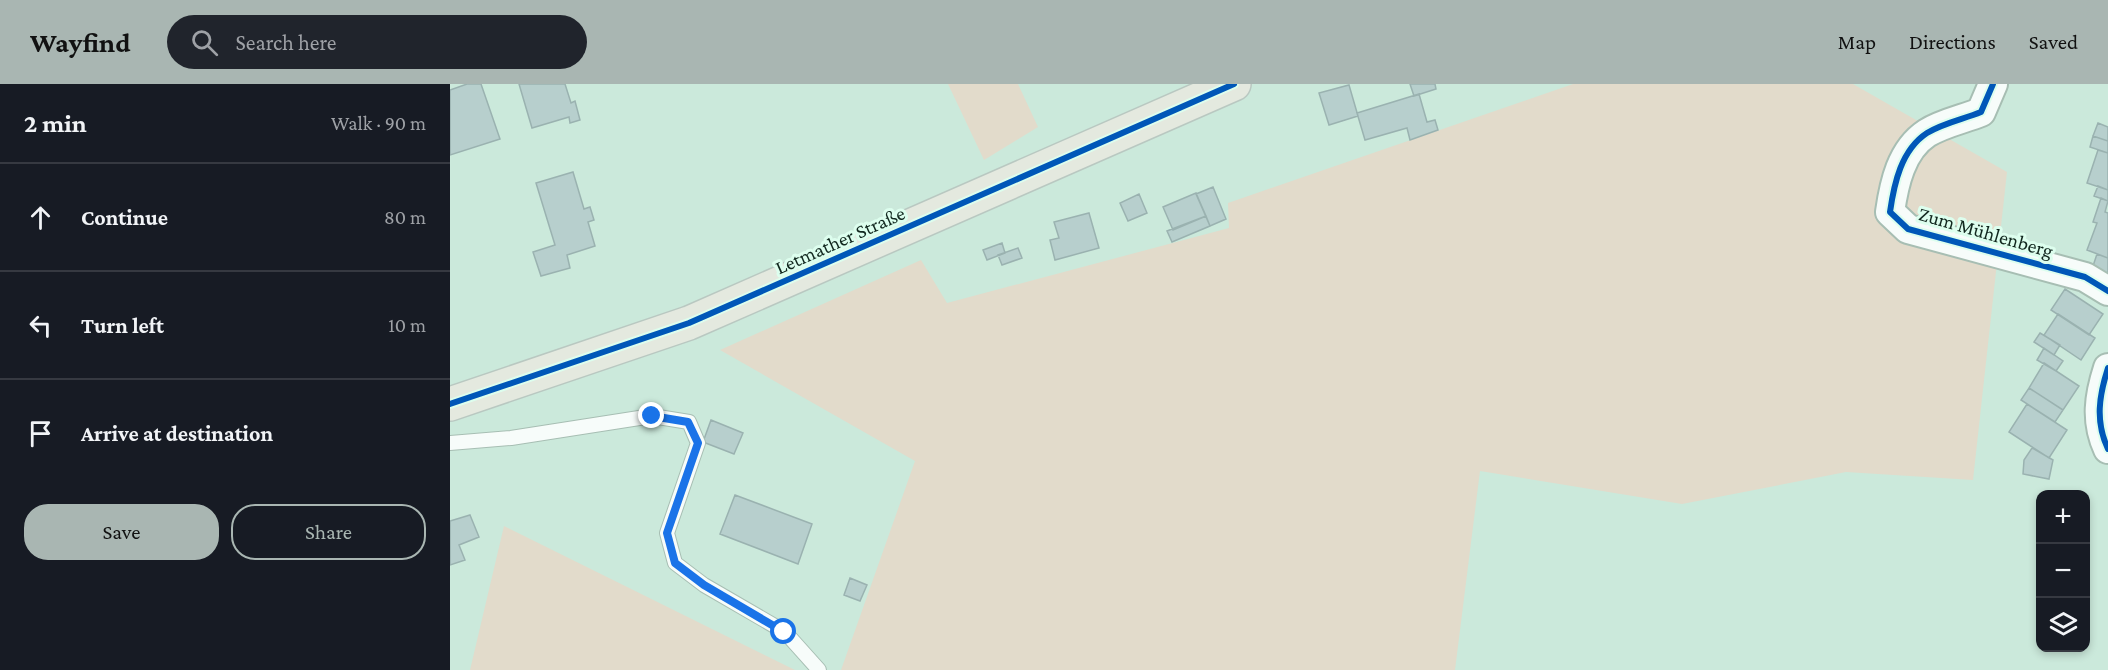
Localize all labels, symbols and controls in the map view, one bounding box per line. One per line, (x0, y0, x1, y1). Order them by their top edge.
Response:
search box (167, 15, 587, 69)
icon: search (188, 26, 221, 59)
text: Wayfind (30, 27, 131, 58)
text: Search here (236, 30, 336, 55)
text: Map (1838, 30, 1876, 54)
text: Directions (1909, 30, 1996, 54)
text: Saved (2029, 30, 2078, 54)
text: 2 min (24, 109, 87, 138)
text: Walk · 90 m (331, 112, 426, 134)
icon: ahead (24, 201, 57, 234)
street label: Letmather Straße (772, 201, 908, 278)
street label: Zum Mühlenberg (1916, 202, 2056, 263)
text: Continue (81, 205, 168, 230)
text: 80 m (384, 206, 426, 228)
icon: left (24, 309, 57, 342)
text: Turn left (81, 313, 164, 338)
text: 10 m (388, 314, 426, 336)
route end (638, 402, 664, 428)
icon: arrive (24, 417, 57, 450)
text: Arrive at destination (81, 421, 273, 446)
map controls (2036, 490, 2090, 652)
button: + (2036, 490, 2090, 544)
button: Save (24, 504, 219, 560)
button: Share (231, 504, 426, 560)
button: − (2036, 544, 2090, 598)
button: layers (2036, 598, 2090, 652)
route start (770, 618, 796, 644)

